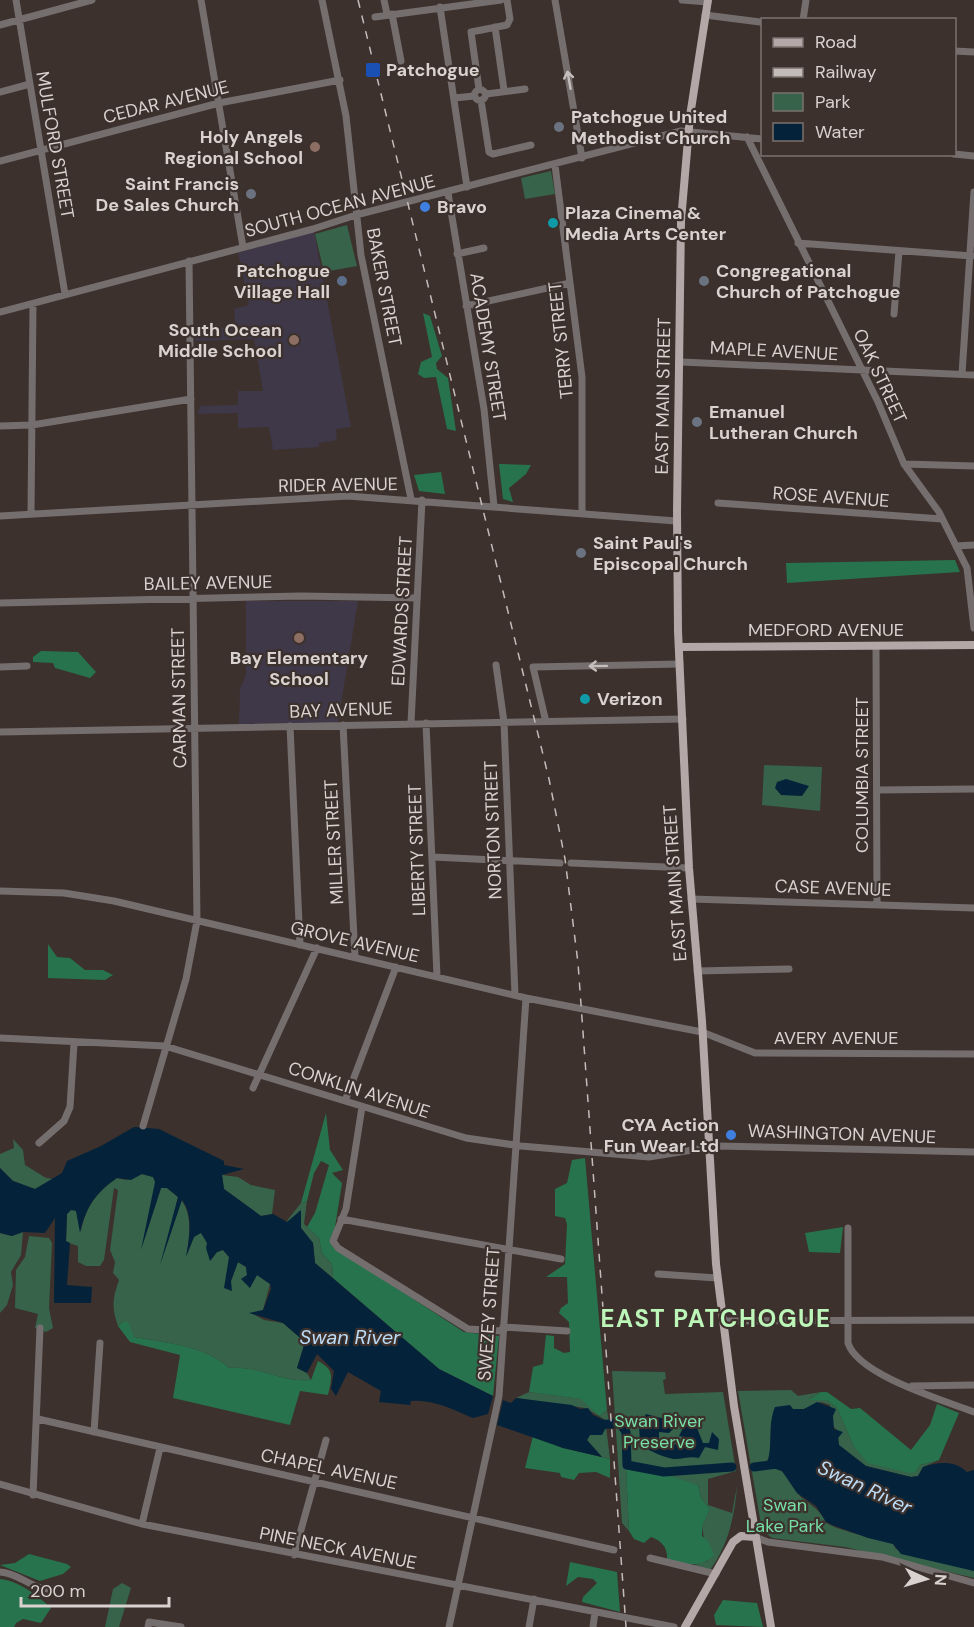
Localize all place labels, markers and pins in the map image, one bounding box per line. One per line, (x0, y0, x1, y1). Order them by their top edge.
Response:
place label: Patchogue (386, 58, 480, 82)
marker: Patchogue (364, 61, 382, 79)
place label: Patchogue United Methodist Church (571, 105, 730, 150)
marker: Patchogue United Methodist Church (552, 120, 566, 134)
place label: Holy Angels Regional School (165, 125, 303, 170)
marker: Holy Angels Regional School (308, 140, 322, 154)
place label: Saint Francis De Sales Church (96, 172, 239, 217)
marker: Saint Francis De Sales Church (244, 187, 258, 201)
place label: Bravo (437, 195, 487, 219)
marker: Bravo (418, 200, 432, 214)
place label: Plaza Cinema & Media Arts Center (565, 201, 726, 246)
marker: Plaza Cinema & Media Arts Center (546, 216, 560, 230)
place label: Patchogue Village Hall (234, 259, 330, 304)
place label: Congregational Church of Patchogue (716, 259, 901, 304)
marker: Patchogue Village Hall (335, 274, 349, 288)
marker: Congregational Church of Patchogue (697, 274, 711, 288)
place label: South Ocean Middle School (158, 318, 282, 363)
marker: South Ocean Middle School (287, 333, 301, 347)
place label: Emanuel Lutheran Church (709, 400, 858, 445)
marker: Emanuel Lutheran Church (690, 415, 704, 429)
place label: Saint Paul's Episcopal Church (593, 531, 748, 576)
marker: Saint Paul's Episcopal Church (574, 546, 588, 560)
marker: Bay Elementary School (292, 631, 306, 645)
place label: Bay Elementary School (230, 646, 368, 691)
place label: Verizon (597, 687, 663, 711)
marker: Verizon (578, 692, 592, 706)
place label: CYA Action Fun Wear Ltd (604, 1113, 719, 1158)
marker: CYA Action Fun Wear Ltd (724, 1128, 738, 1142)

